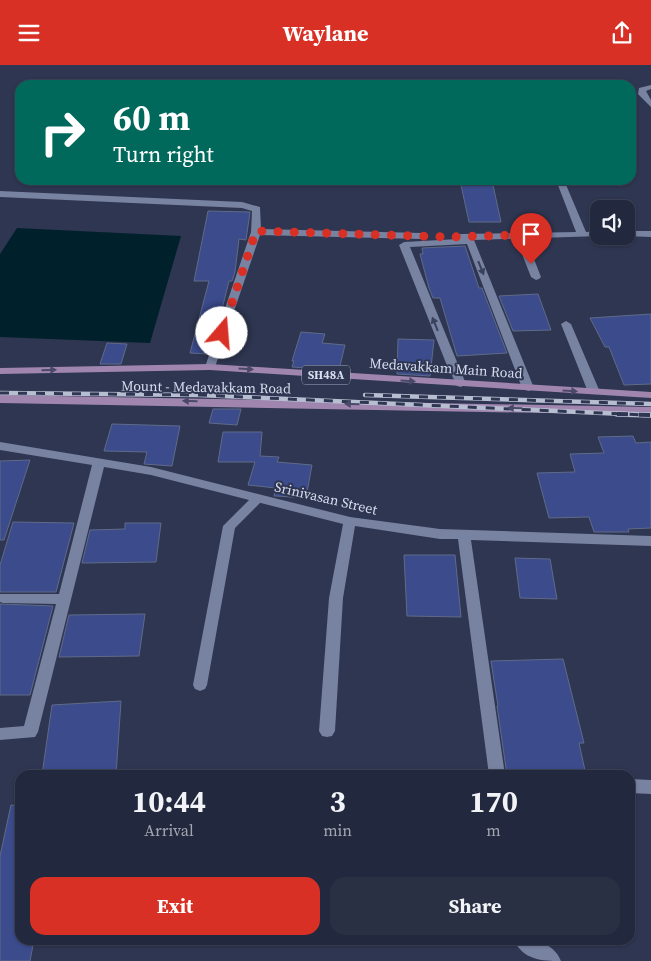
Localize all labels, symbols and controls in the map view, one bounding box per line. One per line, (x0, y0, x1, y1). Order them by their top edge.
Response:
text: Waylane (283, 18, 368, 48)
icon: menu (15, 19, 43, 47)
icon: share (608, 19, 636, 47)
text: 60 m (113, 94, 190, 142)
icon: right (30, 100, 95, 165)
text: Turn right (113, 139, 214, 169)
map controls (590, 200, 635, 245)
button: sound (590, 200, 635, 245)
pin (510, 213, 552, 264)
icon: arrive (517, 220, 545, 248)
one-way arrow (477, 261, 485, 275)
position arrow (195, 306, 247, 358)
one-way arrow (431, 316, 438, 331)
street label: Medavakkam Main Road (369, 353, 523, 383)
road number: SH48A (302, 365, 350, 385)
one-way arrow (41, 366, 57, 374)
one-way arrow (238, 366, 254, 374)
street label: Mount - Medavakkam Road (121, 376, 291, 398)
one-way arrow (401, 377, 417, 385)
one-way arrow (563, 387, 579, 395)
one-way arrow (182, 397, 198, 405)
one-way arrow (344, 400, 360, 408)
one-way arrow (507, 404, 523, 412)
street label: Srinivasan Street (273, 476, 380, 520)
text: 10:44 (132, 781, 206, 822)
text: 3 (329, 781, 346, 822)
text: 170 (469, 781, 518, 822)
text: Arrival (144, 819, 194, 841)
text: min (323, 819, 352, 841)
text: m (486, 819, 501, 841)
button: Exit (30, 877, 320, 935)
button: Share (330, 877, 620, 935)

